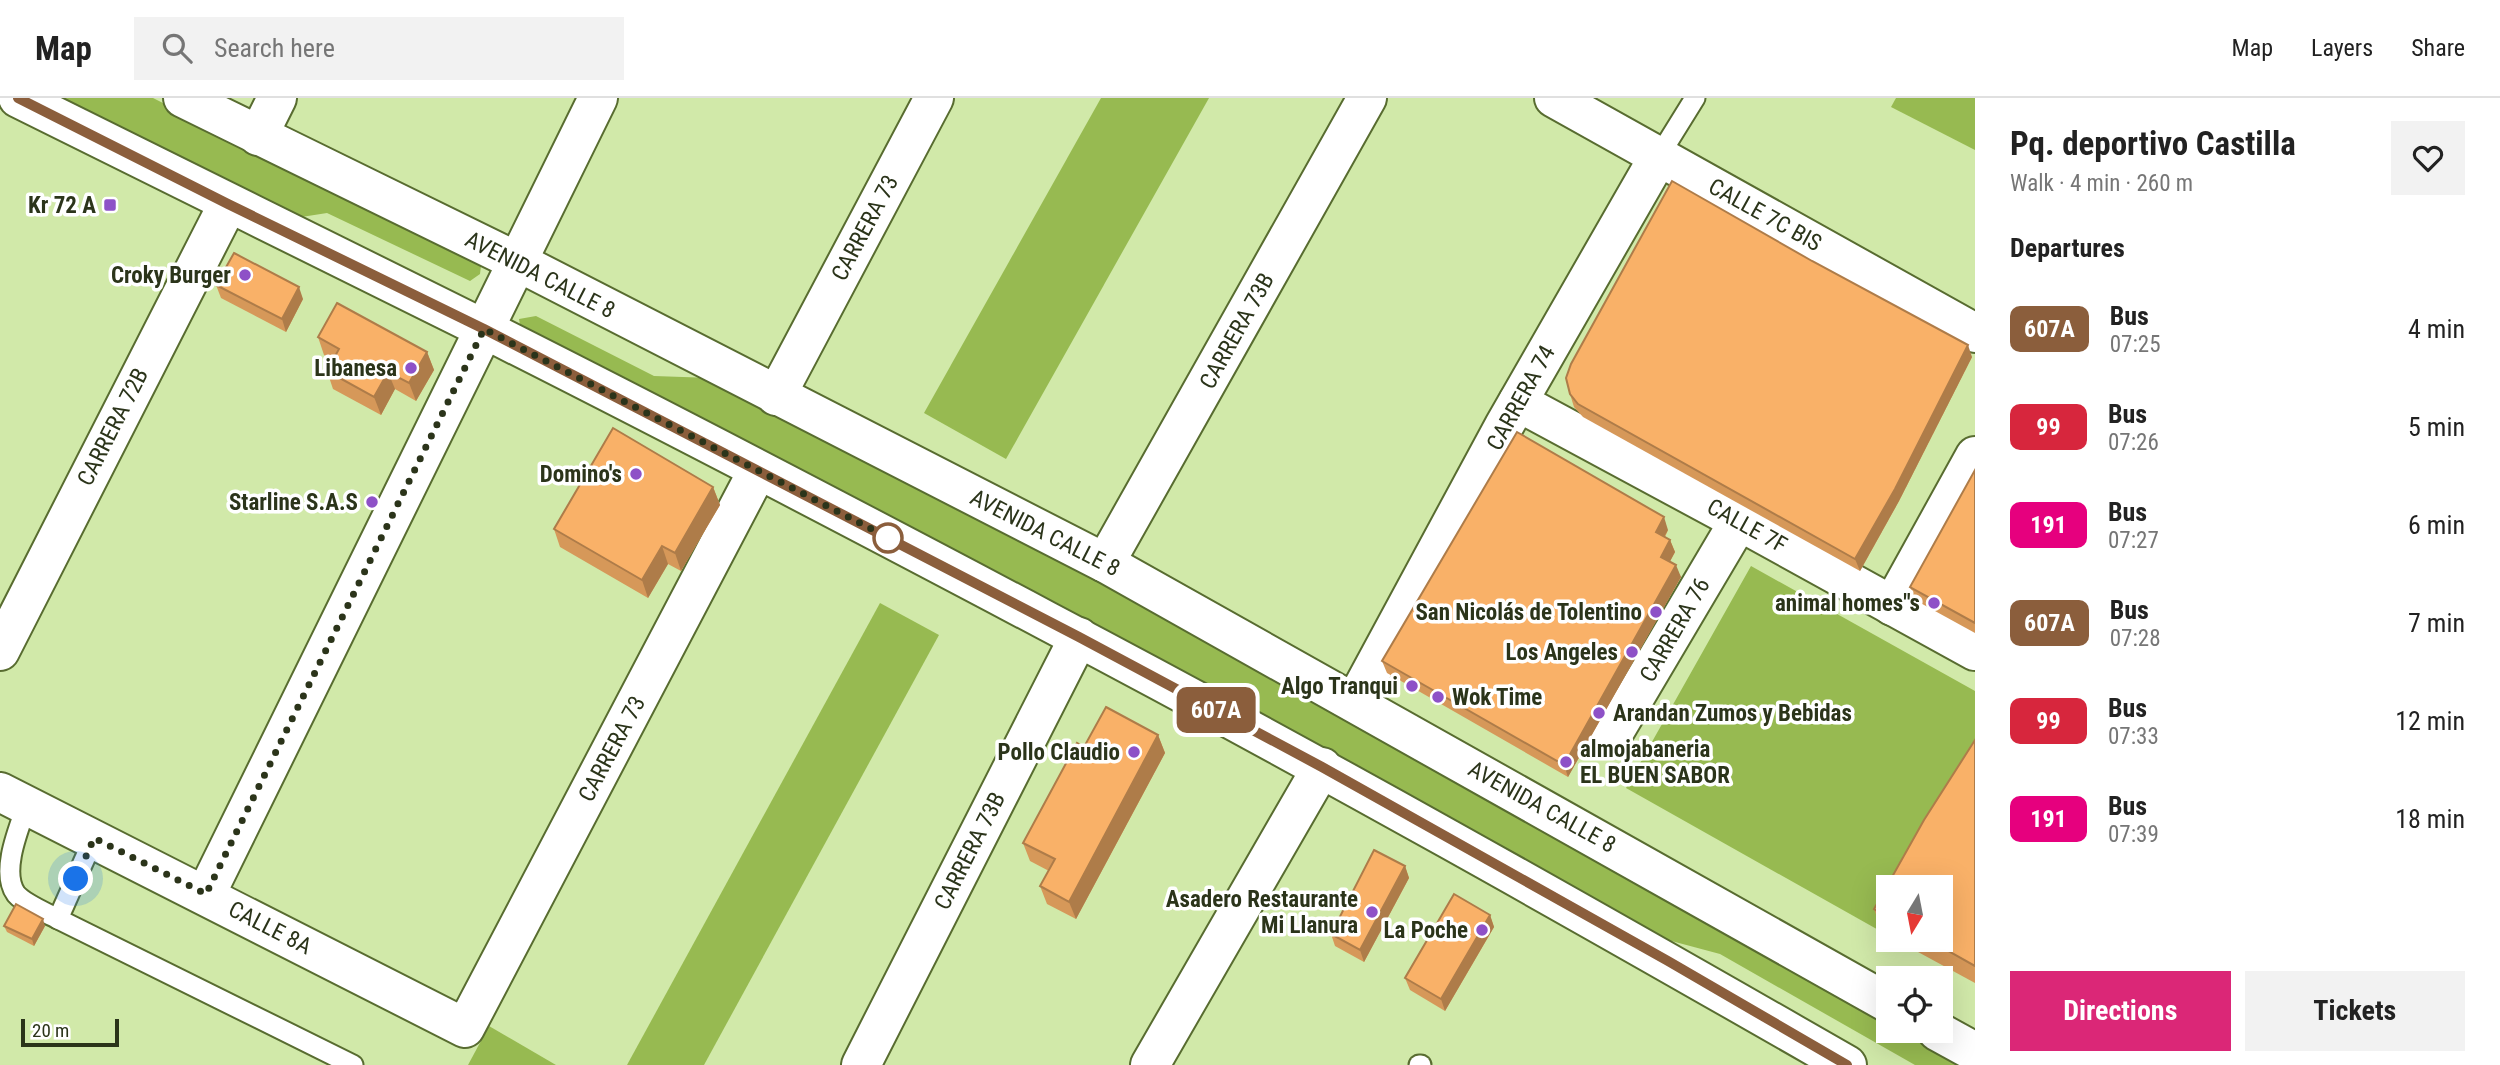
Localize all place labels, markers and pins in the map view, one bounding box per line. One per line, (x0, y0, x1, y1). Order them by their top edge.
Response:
place label: Kr 72 A (28, 192, 96, 219)
marker: Kr 72 A (102, 197, 118, 213)
place label: Croky Burger (111, 262, 231, 289)
marker: Croky Burger (237, 267, 253, 283)
place label: Libanesa (314, 355, 397, 382)
marker: Libanesa (403, 360, 419, 376)
place label: Domino's (540, 461, 622, 488)
marker: Domino's (628, 466, 644, 482)
place label: Starline S.A.S (229, 489, 358, 516)
marker: Starline S.A.S (364, 494, 380, 510)
unlabelled marker (873, 523, 903, 553)
place label: animal homes"s (1775, 590, 1920, 617)
marker: animal homes"s (1926, 595, 1942, 611)
place label: San Nicolás de Tolentino (1415, 599, 1642, 626)
marker: San Nicolás de Tolentino (1648, 604, 1664, 620)
place label: Los Angeles (1505, 639, 1618, 666)
marker: Los Angeles (1624, 644, 1640, 660)
place label: Algo Tranqui (1281, 673, 1398, 700)
marker: Algo Tranqui (1404, 678, 1420, 694)
place label: Wok Time (1452, 684, 1542, 711)
marker: Wok Time (1430, 689, 1446, 705)
place label: Arandan Zumos y Bebidas (1613, 700, 1852, 727)
marker: Arandan Zumos y Bebidas (1591, 705, 1607, 721)
place label: almojabaneria EL BUEN SABOR (1580, 736, 1730, 789)
place label: Pollo Claudio (998, 739, 1120, 766)
marker: Pollo Claudio (1126, 744, 1142, 760)
marker: almojabaneria EL BUEN SABOR (1558, 754, 1574, 770)
place label: Asadero Restaurante Mi Llanura (1166, 886, 1358, 939)
marker: Asadero Restaurante Mi Llanura (1364, 904, 1380, 920)
place label: La Poche (1384, 917, 1468, 944)
marker: La Poche (1474, 922, 1490, 938)

